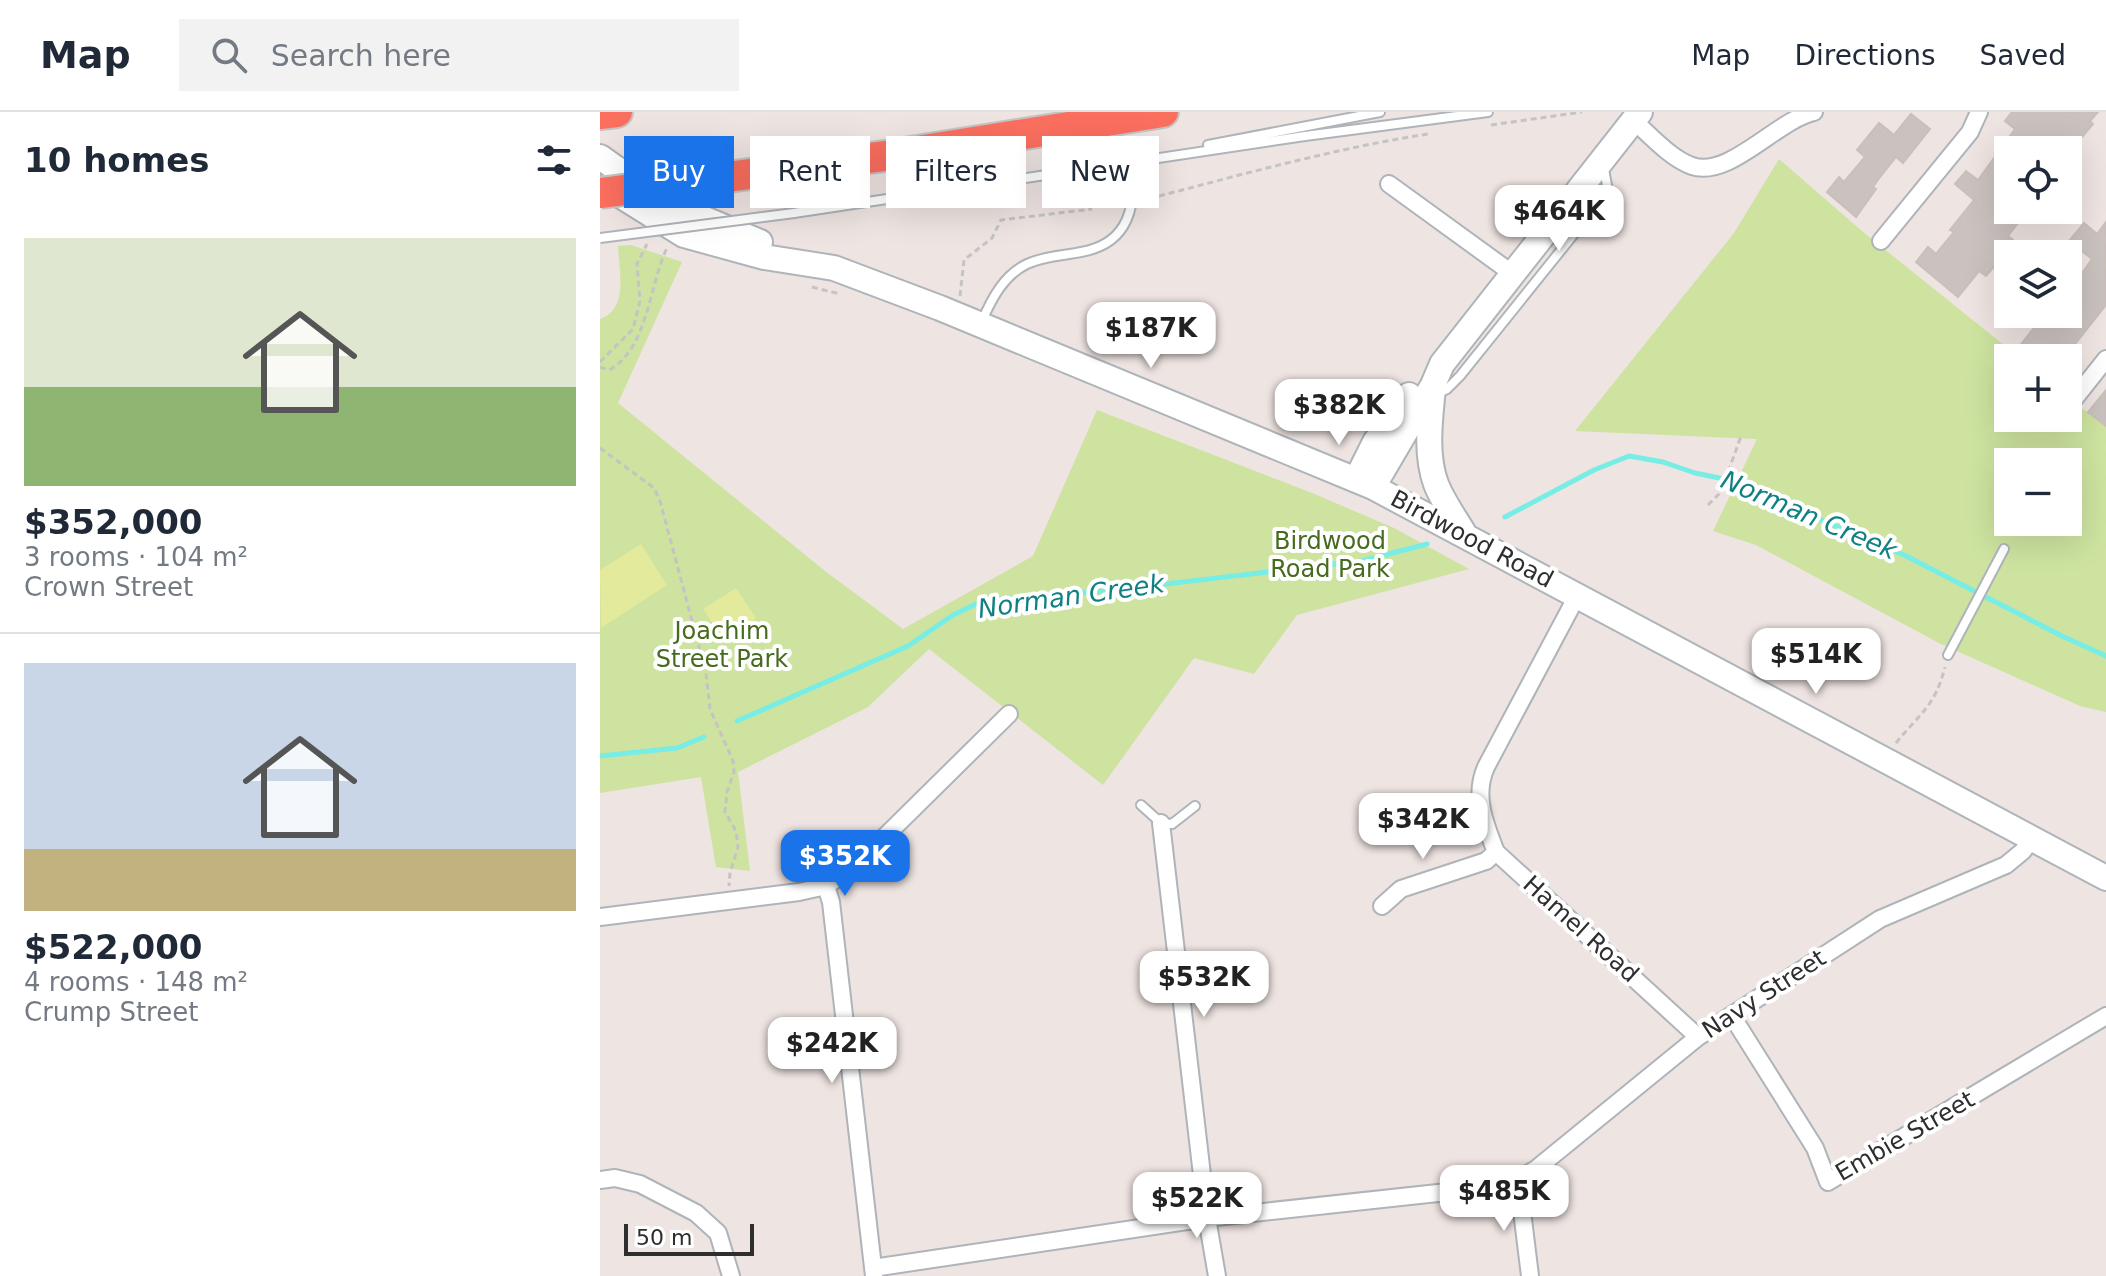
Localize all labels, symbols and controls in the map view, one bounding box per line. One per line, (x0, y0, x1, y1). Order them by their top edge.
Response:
search box (179, 19, 739, 91)
text: Map (40, 33, 131, 77)
icon: search (207, 33, 251, 77)
text: Search here (271, 38, 451, 73)
text: Map (1691, 39, 1750, 72)
text: Directions (1794, 39, 1935, 72)
text: Saved (1979, 39, 2066, 72)
chip: Buy (624, 136, 734, 208)
chip: Rent (750, 136, 870, 208)
chip: Filters (886, 136, 1026, 208)
chip: New (1042, 136, 1159, 208)
map controls (1994, 136, 2082, 536)
button: locate (1994, 136, 2082, 224)
icon: filters (532, 138, 576, 182)
text: 10 homes (24, 140, 209, 180)
pin: $464K (1503, 185, 1615, 253)
text: $464K (1513, 196, 1605, 226)
button: layers (1994, 240, 2082, 328)
icon: home (228, 290, 372, 434)
pin: $187K (1095, 302, 1207, 370)
text: $187K (1105, 313, 1197, 343)
button: + (1994, 344, 2082, 432)
pin: $382K (1283, 379, 1395, 447)
text: $382K (1293, 390, 1385, 420)
button: − (1994, 448, 2082, 536)
water label: Norman Creek (1717, 464, 1902, 566)
street label: Birdwood Road (1386, 484, 1558, 594)
text: $352,000 (24, 502, 203, 542)
park label: Birdwood Road Park (1270, 527, 1390, 583)
text: 3 rooms · 104 m² (24, 542, 248, 572)
water label: Norman Creek (976, 568, 1167, 624)
text: Crown Street (24, 572, 193, 602)
park label: Joachim Street Park (656, 617, 788, 673)
pin: $514K (1760, 628, 1872, 696)
text: $514K (1770, 639, 1862, 669)
icon: home (228, 715, 372, 859)
pin: $342K (1367, 793, 1479, 861)
text: $342K (1377, 804, 1469, 834)
pin: $352K (789, 830, 901, 898)
text: $352K (799, 841, 891, 871)
street label: Hamel Road (1518, 870, 1644, 988)
text: $522,000 (24, 927, 203, 967)
street label: Navy Street (1697, 944, 1831, 1044)
pin: $532K (1148, 951, 1260, 1019)
text: $532K (1158, 962, 1250, 992)
text: 4 rooms · 148 m² (24, 967, 248, 997)
text: Crump Street (24, 997, 198, 1027)
pin: $242K (776, 1017, 888, 1085)
text: $242K (786, 1028, 878, 1058)
street label: Embie Street (1831, 1085, 1979, 1187)
pin: $485K (1448, 1165, 1560, 1233)
pin: $522K (1141, 1172, 1253, 1240)
text: $485K (1458, 1176, 1550, 1206)
text: $522K (1151, 1183, 1243, 1213)
scale bar (624, 1220, 754, 1256)
text: 50 m (636, 1225, 692, 1250)

